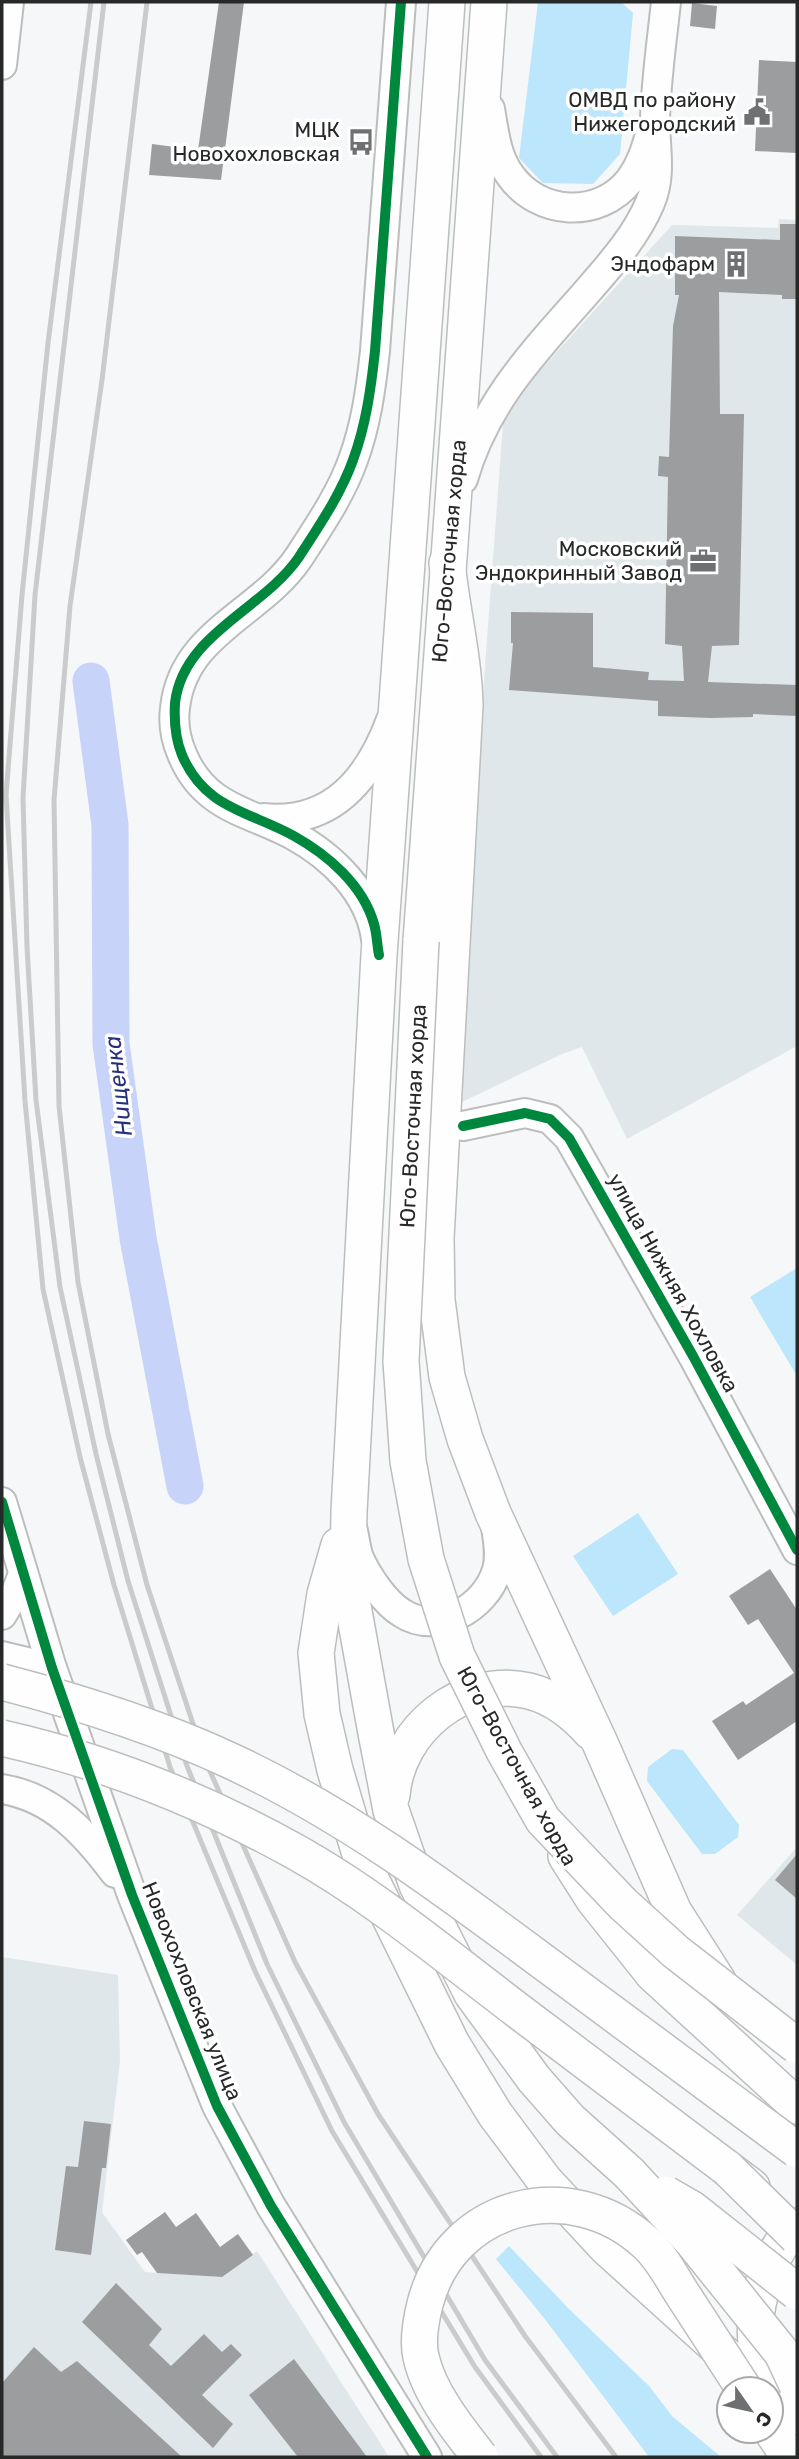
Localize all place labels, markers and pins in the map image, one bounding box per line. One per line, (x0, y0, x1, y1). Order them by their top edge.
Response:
place label: ОМВД по району Нижегородский (568, 87, 736, 136)
public building icon: ОМВД по району Нижегородский (742, 97, 772, 127)
place label: МЦК Новохохловская (173, 117, 340, 166)
bus stop icon: МЦК Новохохловская (346, 127, 376, 157)
building icon: Эндофарм (721, 249, 751, 279)
place label: Эндофарм (611, 251, 715, 276)
place label: Московский Эндокринный Завод (475, 536, 682, 585)
office icon: Московский Эндокринный Завод (688, 546, 718, 576)

